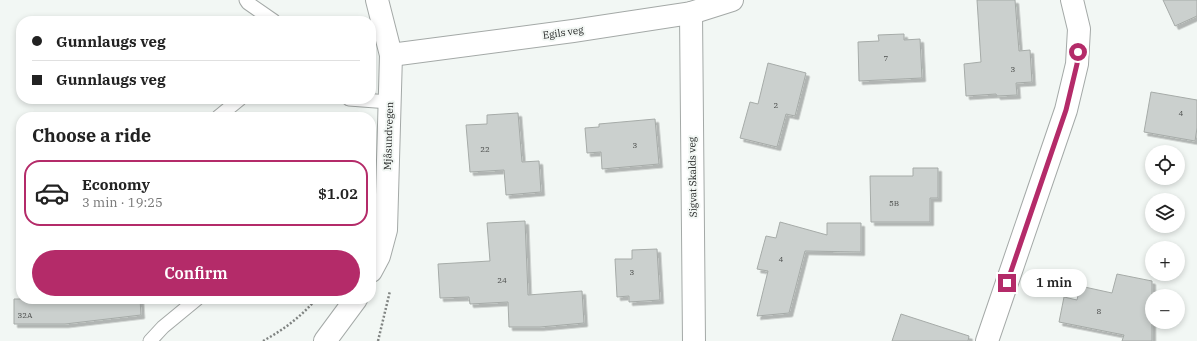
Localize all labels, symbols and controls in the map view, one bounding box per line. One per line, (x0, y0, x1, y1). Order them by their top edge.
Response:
street label: Egils veg (542, 23, 585, 42)
text: Gunnlaugs veg (56, 32, 166, 51)
route start (1069, 43, 1087, 61)
house number: 7 (884, 53, 889, 63)
house number: 3 (1011, 64, 1016, 74)
text: Gunnlaugs veg (56, 70, 166, 89)
house number: 2 (774, 100, 779, 110)
street label: Mjåsundvegen (381, 101, 396, 170)
house number: 4 (1179, 108, 1184, 118)
text: Choose a ride (32, 124, 151, 147)
street label: Sigvat Skalds veg (685, 136, 700, 217)
house number: 3 (633, 140, 638, 150)
house number: 22 (480, 144, 490, 154)
map controls (1145, 145, 1185, 329)
button: locate (1145, 145, 1185, 185)
icon: car (34, 175, 70, 211)
text: Economy (82, 175, 150, 194)
text: $1.02 (318, 184, 358, 203)
button: layers (1145, 193, 1185, 233)
text: 3 min · 19:25 (82, 194, 163, 211)
house number: 5B (889, 198, 899, 208)
button: + (1145, 241, 1185, 281)
button: Confirm (32, 250, 360, 296)
house number: 4 (779, 254, 784, 264)
house number: 3 (630, 267, 635, 277)
callout: 1 min (1021, 269, 1087, 297)
route end (998, 274, 1016, 292)
text: 1 min (1036, 274, 1072, 291)
house number: 24 (497, 275, 507, 285)
button: − (1145, 289, 1185, 329)
house number: 8 (1097, 306, 1102, 316)
house number: 32A (17, 310, 33, 320)

